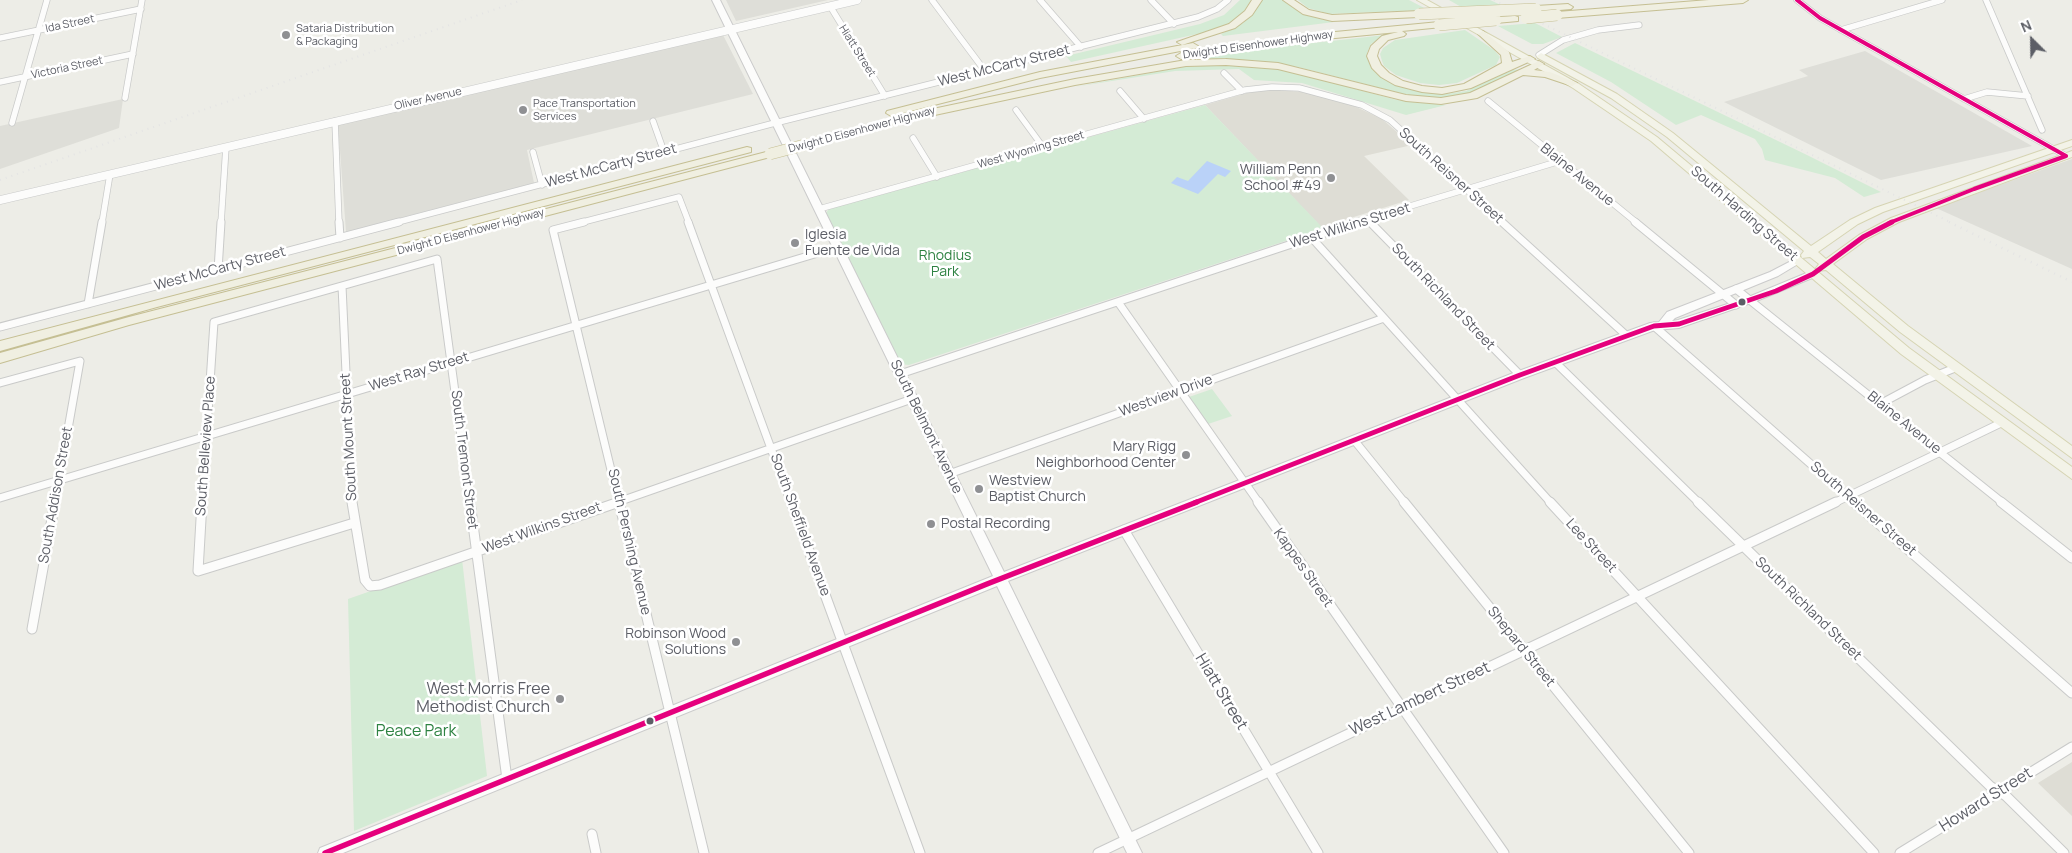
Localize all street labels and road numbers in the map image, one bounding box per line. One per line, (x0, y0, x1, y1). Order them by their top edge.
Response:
street label: Ida Street (44, 12, 96, 36)
street label: Hiatt Street (836, 23, 878, 79)
street label: Dwight D Eisenhower Highway (1182, 28, 1334, 62)
street label: West McCarty Street (936, 41, 1072, 91)
street label: Victoria Street (30, 54, 104, 82)
street label: Oliver Avenue (393, 85, 463, 113)
street label: Dwight D Eisenhower Highway (787, 104, 937, 156)
street label: South Reisner Street (1395, 125, 1507, 227)
street label: West Wyoming Street (976, 128, 1086, 172)
street label: West McCarty Street (544, 140, 678, 192)
street label: Blaine Avenue (1537, 140, 1617, 210)
street label: South Harding Street (1687, 163, 1801, 265)
street label: West Wilkins Street (1288, 200, 1412, 252)
street label: Dwight D Eisenhower Highway (396, 206, 546, 258)
street label: South Richland Street (1388, 240, 1498, 354)
street label: West McCarty Street (153, 243, 287, 295)
street label: West Ray Street (367, 349, 471, 395)
street label: South Belmont Avenue (886, 357, 966, 497)
street label: Westview Drive (1117, 371, 1215, 421)
street label: South Mount Street (337, 373, 361, 501)
street label: South Belleview Place (193, 375, 219, 517)
street label: Blaine Avenue (1864, 388, 1944, 458)
street label: South Tremont Street (447, 389, 481, 531)
street label: South Addison Street (36, 425, 76, 565)
street label: South Sheffield Avenue (766, 452, 834, 598)
street label: South Reisner Street (1807, 458, 1919, 560)
street label: South Pershing Avenue (604, 467, 654, 617)
street label: West Wilkins Street (480, 499, 604, 557)
street label: Lee Street (1562, 516, 1620, 576)
street label: Kappes Street (1270, 525, 1336, 611)
street label: South Richland Street (1751, 554, 1865, 664)
street label: Shepard Street (1484, 604, 1558, 690)
street label: Hiatt Street (1191, 650, 1251, 734)
street label: West Lambert Street (1347, 658, 1493, 740)
street label: Howard Street (1936, 764, 2036, 836)

